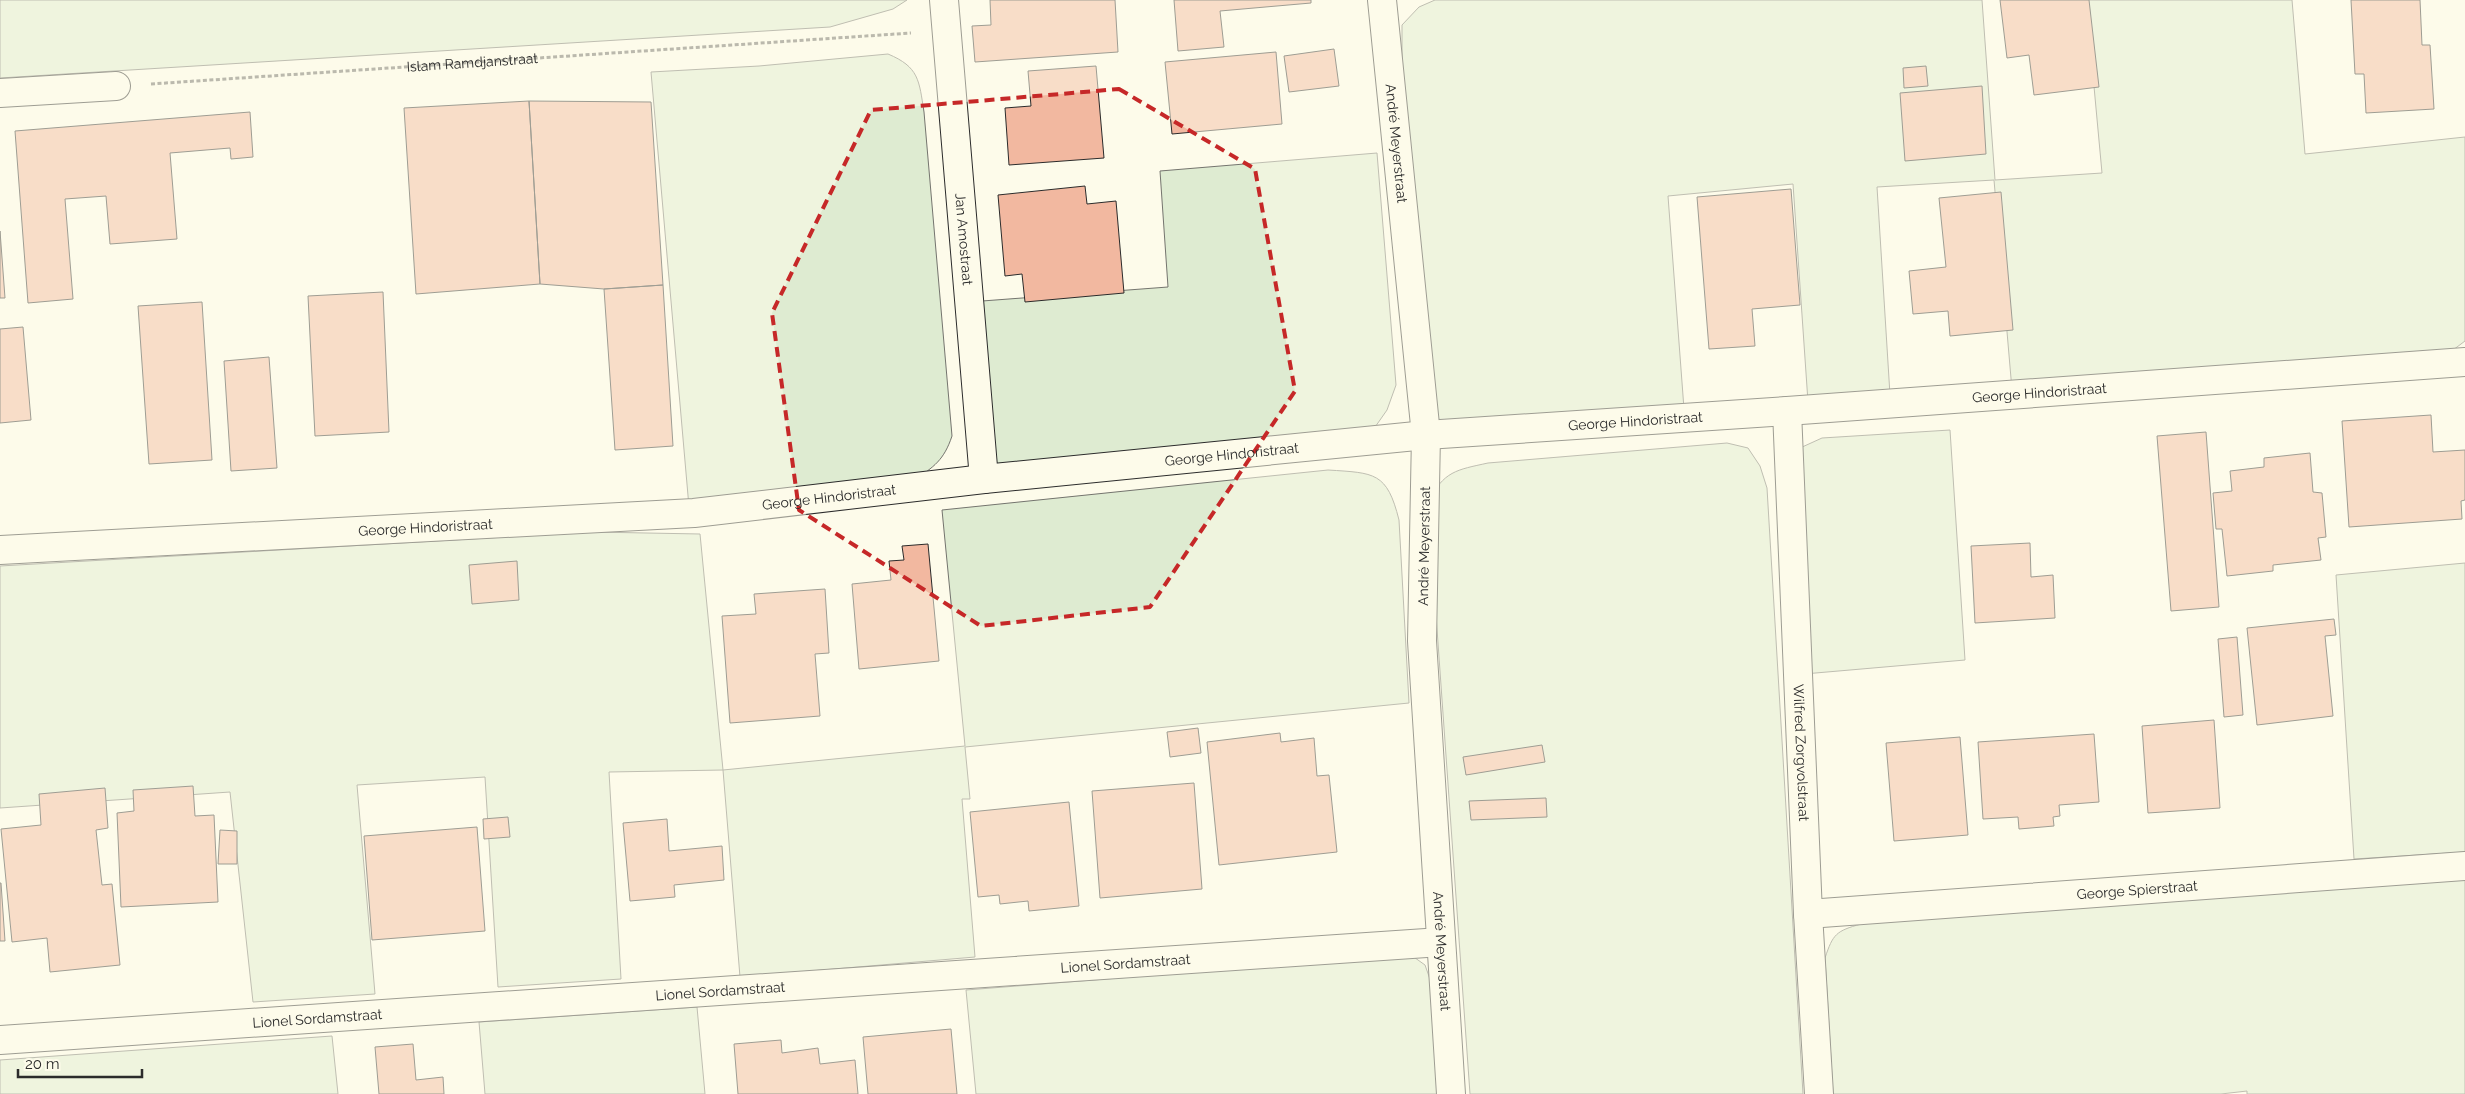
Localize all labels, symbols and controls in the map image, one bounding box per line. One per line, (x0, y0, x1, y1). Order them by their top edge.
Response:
street label: Islam Ramdjanstraat (406, 50, 539, 75)
street label: André Meyerstraat (1383, 83, 1411, 204)
street label: Jan Amostraat (952, 192, 976, 286)
street label: George Hindoristraat (1972, 380, 2107, 406)
street label: George Hindoristraat (1568, 409, 1703, 434)
street label: George Hindoristraat (1164, 440, 1300, 469)
street label: George Hindoristraat (761, 481, 897, 513)
street label: André Meyerstraat (1415, 486, 1433, 606)
street label: George Hindoristraat (358, 516, 493, 539)
street label: Wilfred Zorgvolstraat (1790, 684, 1812, 822)
street label: George Spierstraat (2076, 878, 2199, 902)
street label: André Meyerstraat (1430, 891, 1454, 1012)
street label: Lionel Sordamstraat (1060, 951, 1191, 976)
street label: Lionel Sordamstraat (655, 979, 786, 1003)
street label: Lionel Sordamstraat (252, 1006, 383, 1031)
scale bar (18, 1046, 141, 1078)
text: 20 m (25, 1055, 60, 1073)

